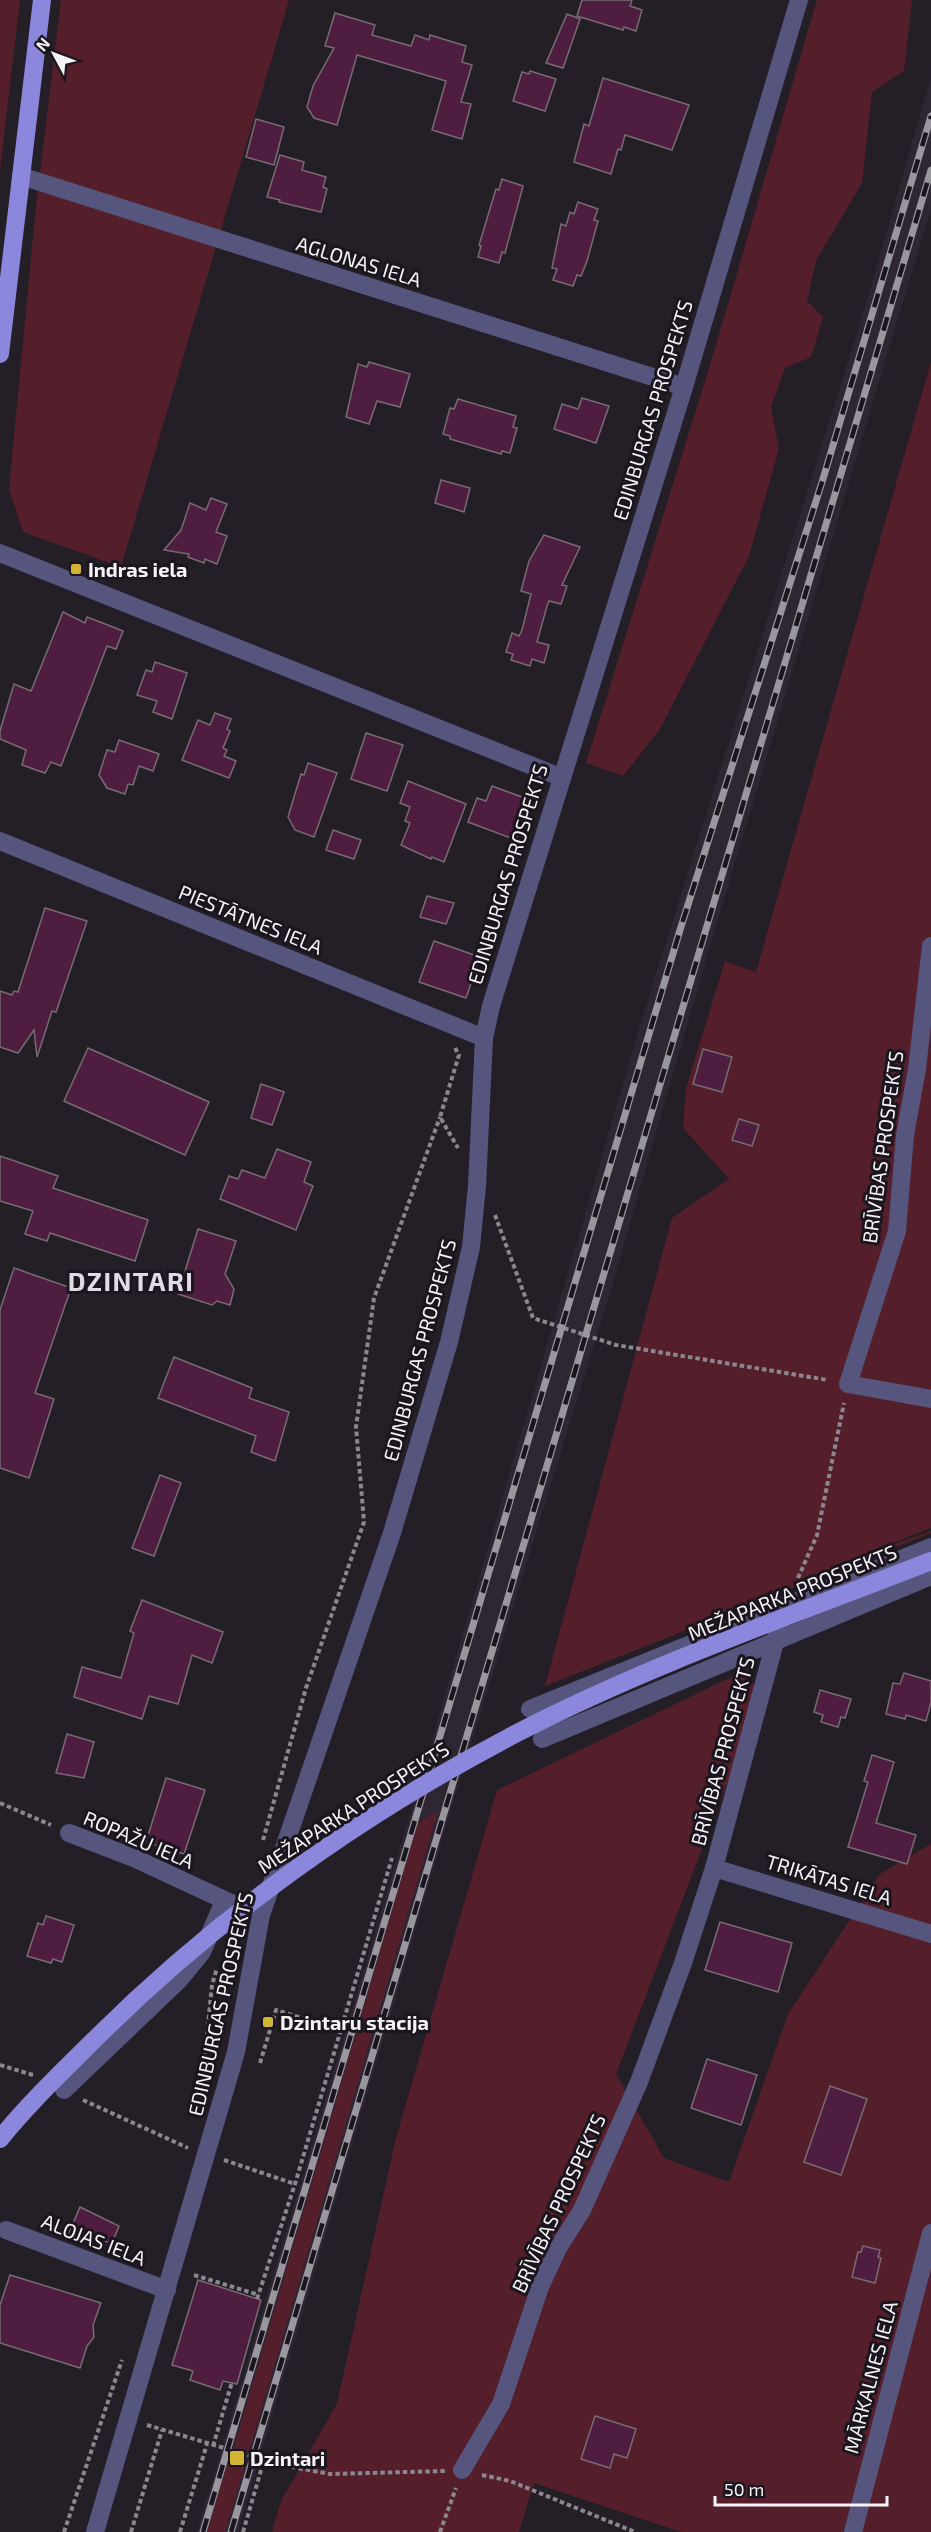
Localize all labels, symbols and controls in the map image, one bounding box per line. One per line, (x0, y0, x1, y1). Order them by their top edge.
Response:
north arrow (24, 24, 84, 84)
text: N (31, 33, 53, 54)
street label: AGLONAS IELA (294, 231, 425, 292)
street label: EDINBURGAS PROSPEKTS (607, 297, 697, 523)
place label: Indras iela (88, 557, 187, 581)
marker: Indras iela (69, 562, 83, 576)
street label: EDINBURGAS PROSPEKTS (462, 761, 552, 987)
street label: PIESTĀTNES IELA (176, 879, 327, 959)
street label: BRĪVĪBAS PROSPEKTS (857, 1049, 907, 1245)
street label: EDINBURGAS PROSPEKTS (378, 1236, 460, 1464)
district label: DZINTARI (68, 1265, 194, 1296)
street label: MEŽAPARKA PROSPEKTS (684, 1539, 900, 1645)
street label: BRĪVĪBAS PROSPEKTS (685, 1654, 759, 1848)
street label: MEŽAPARKA PROSPEKTS (253, 1736, 453, 1878)
street label: ROPAŽU IELA (80, 1805, 198, 1873)
street label: TRIKĀTAS IELA (763, 1849, 895, 1910)
street label: EDINBURGAS PROSPEKTS (183, 1890, 257, 2118)
place label: Dzintaru stacija (280, 2010, 429, 2034)
marker: Dzintaru stacija (261, 2015, 275, 2029)
street label: BRĪVĪBAS PROSPEKTS (506, 2110, 610, 2296)
street label: ALOJAS IELA (39, 2208, 150, 2270)
street label: MĀRKALNES IELA (838, 2298, 902, 2456)
place label: Dzintari (250, 2446, 325, 2470)
marker: Dzintari (228, 2449, 246, 2467)
scale bar (715, 2469, 888, 2507)
text: 50 m (724, 2478, 764, 2500)

